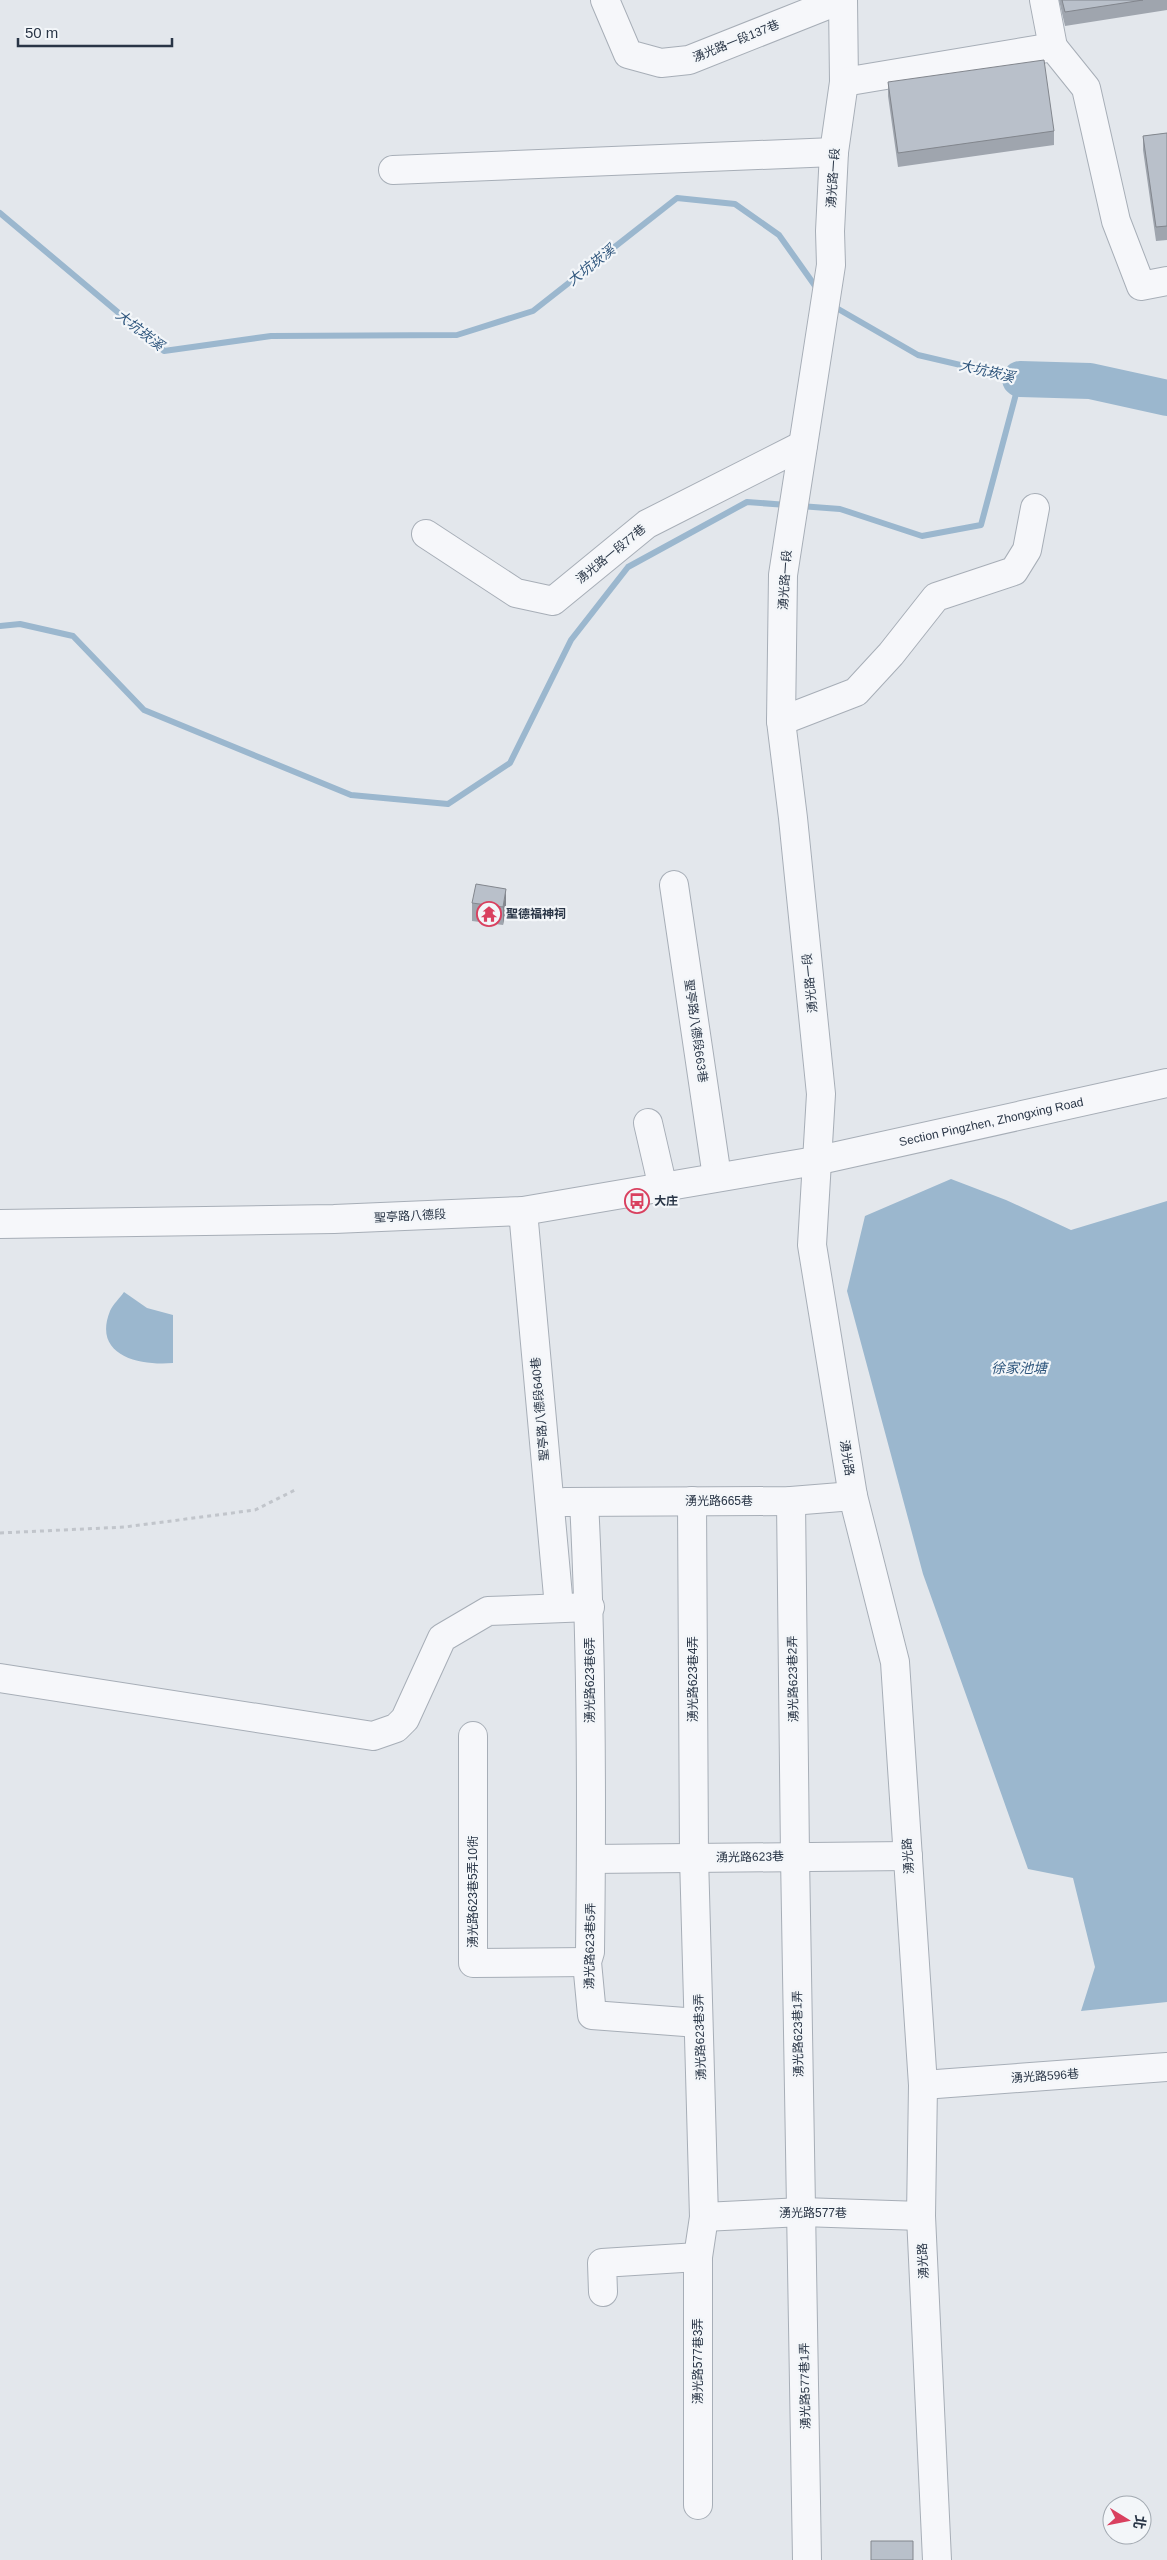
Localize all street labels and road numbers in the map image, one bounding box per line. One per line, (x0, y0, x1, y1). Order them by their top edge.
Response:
street label: 湧光路一段137巷 (691, 17, 781, 65)
street label: 湧光路一段 (824, 148, 842, 208)
street label: 湧光路一段77巷 (573, 522, 649, 586)
street label: 湧光路一段 (776, 550, 794, 610)
street label: 湧光路一段 (800, 952, 820, 1014)
street label: 聖亭路八德段663巷 (682, 979, 710, 1083)
street label: Section Pingzhen, Zhongxing Road (898, 1095, 1085, 1149)
street label: 聖亭路八德段 (374, 1207, 446, 1225)
street label: 聖亭路八德段640巷 (528, 1357, 552, 1461)
street label: 湧光路 (837, 1439, 857, 1477)
street label: 湧光路665巷 (685, 1494, 753, 1508)
street label: 湧光路623巷4弄 (686, 1636, 700, 1722)
street label: 湧光路623巷2弄 (785, 1636, 801, 1722)
street label: 湧光路623巷6弄 (583, 1637, 597, 1723)
street label: 湧光路623巷5弄10衖 (466, 1836, 480, 1948)
street label: 湧光路 (900, 1838, 916, 1874)
street label: 湧光路623巷 (716, 1849, 784, 1865)
street label: 湧光路623巷5弄 (582, 1903, 598, 1989)
street label: 湧光路623巷1弄 (790, 1991, 806, 2077)
street label: 湧光路623巷3弄 (691, 1993, 709, 2081)
street label: 湧光路596巷 (1011, 2067, 1079, 2085)
street label: 湧光路577巷 (779, 2206, 847, 2220)
street label: 湧光路 (915, 2243, 931, 2279)
street label: 湧光路577巷3弄 (691, 2318, 705, 2404)
street label: 湧光路577巷1弄 (797, 2343, 813, 2429)

